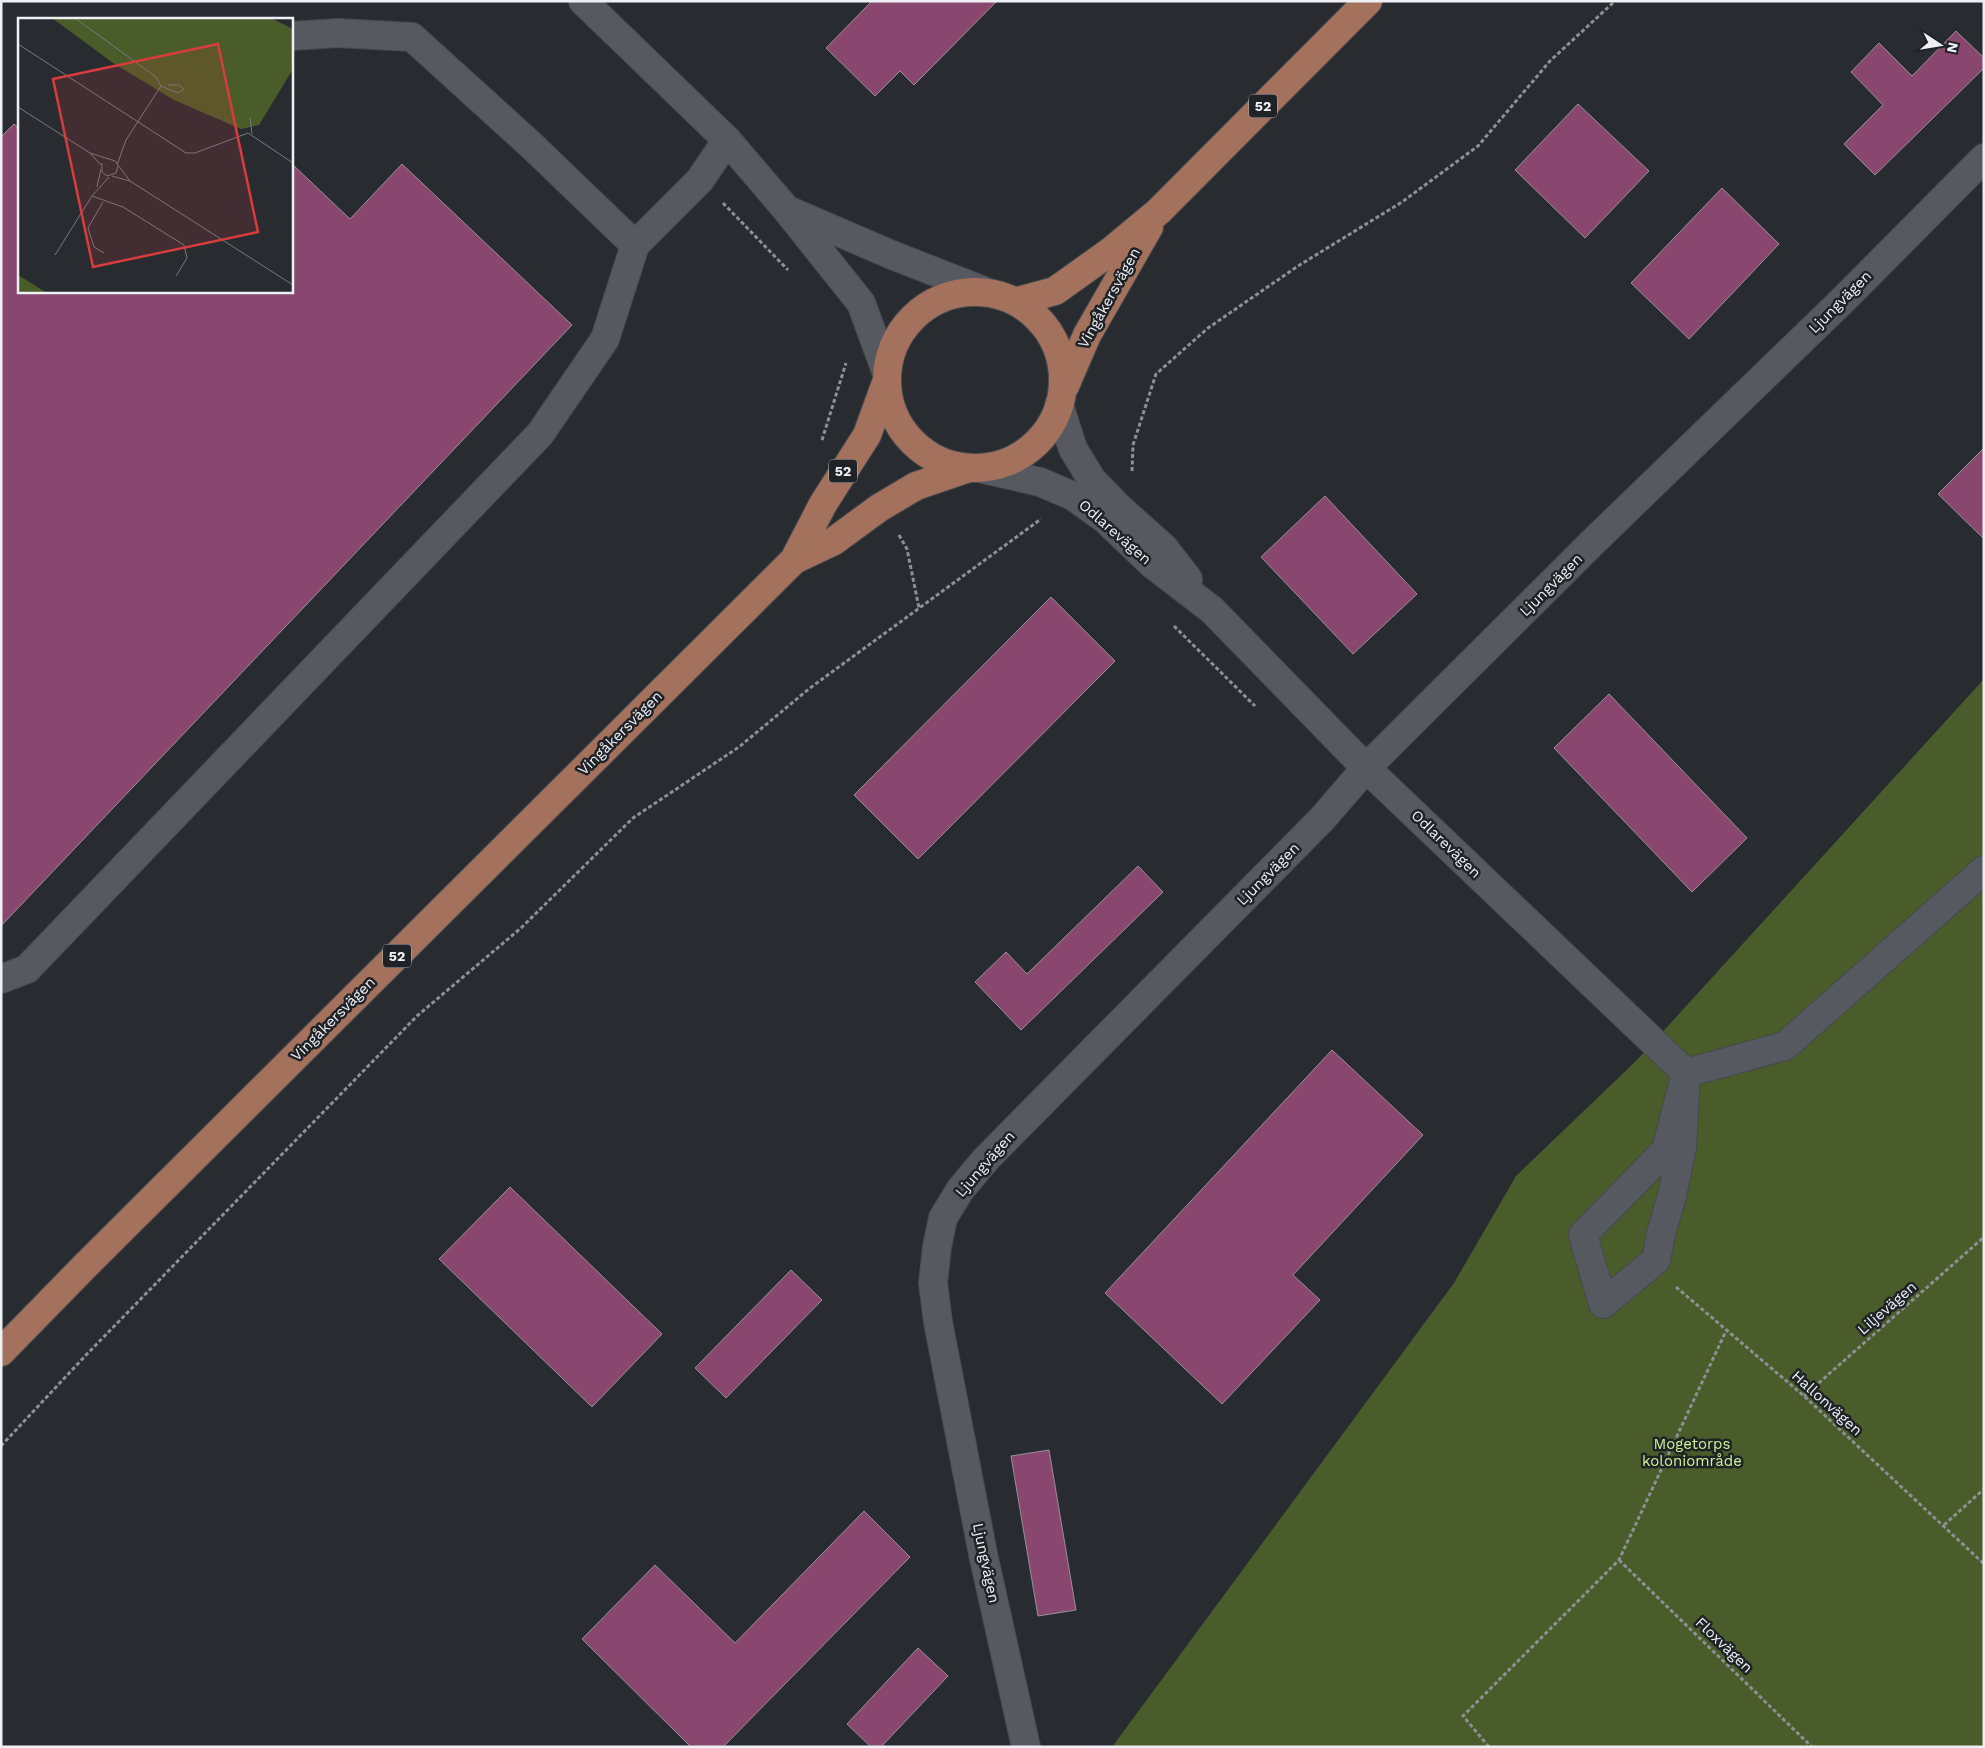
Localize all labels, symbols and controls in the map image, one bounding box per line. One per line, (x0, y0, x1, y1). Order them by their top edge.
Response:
inset map (18, 18, 292, 292)
north arrow (1915, 20, 1965, 70)
text: N (1944, 41, 1962, 54)
road number: 52 (1249, 94, 1277, 118)
street label: Vingåkersvägen (1074, 245, 1144, 351)
street label: Ljungvägen (1805, 267, 1875, 337)
road number: 52 (829, 460, 857, 482)
street label: Odlarevägen (1075, 496, 1155, 568)
street label: Ljungvägen (1516, 550, 1586, 620)
street label: Vingåkersvägen (574, 687, 666, 779)
street label: Odlarevägen (1407, 806, 1485, 882)
street label: Ljungvägen (1233, 839, 1303, 909)
road number: 52 (383, 944, 411, 968)
street label: Vingåkersvägen (287, 973, 379, 1065)
street label: Ljungvägen (951, 1127, 1019, 1201)
street label: Liljevägen (1854, 1278, 1920, 1338)
street label: Hallonvägen (1788, 1367, 1866, 1439)
park label: Mogetorps koloniområde (1642, 1435, 1742, 1470)
street label: Ljungvägen (969, 1521, 1003, 1605)
street label: Floxvägen (1692, 1613, 1756, 1677)

